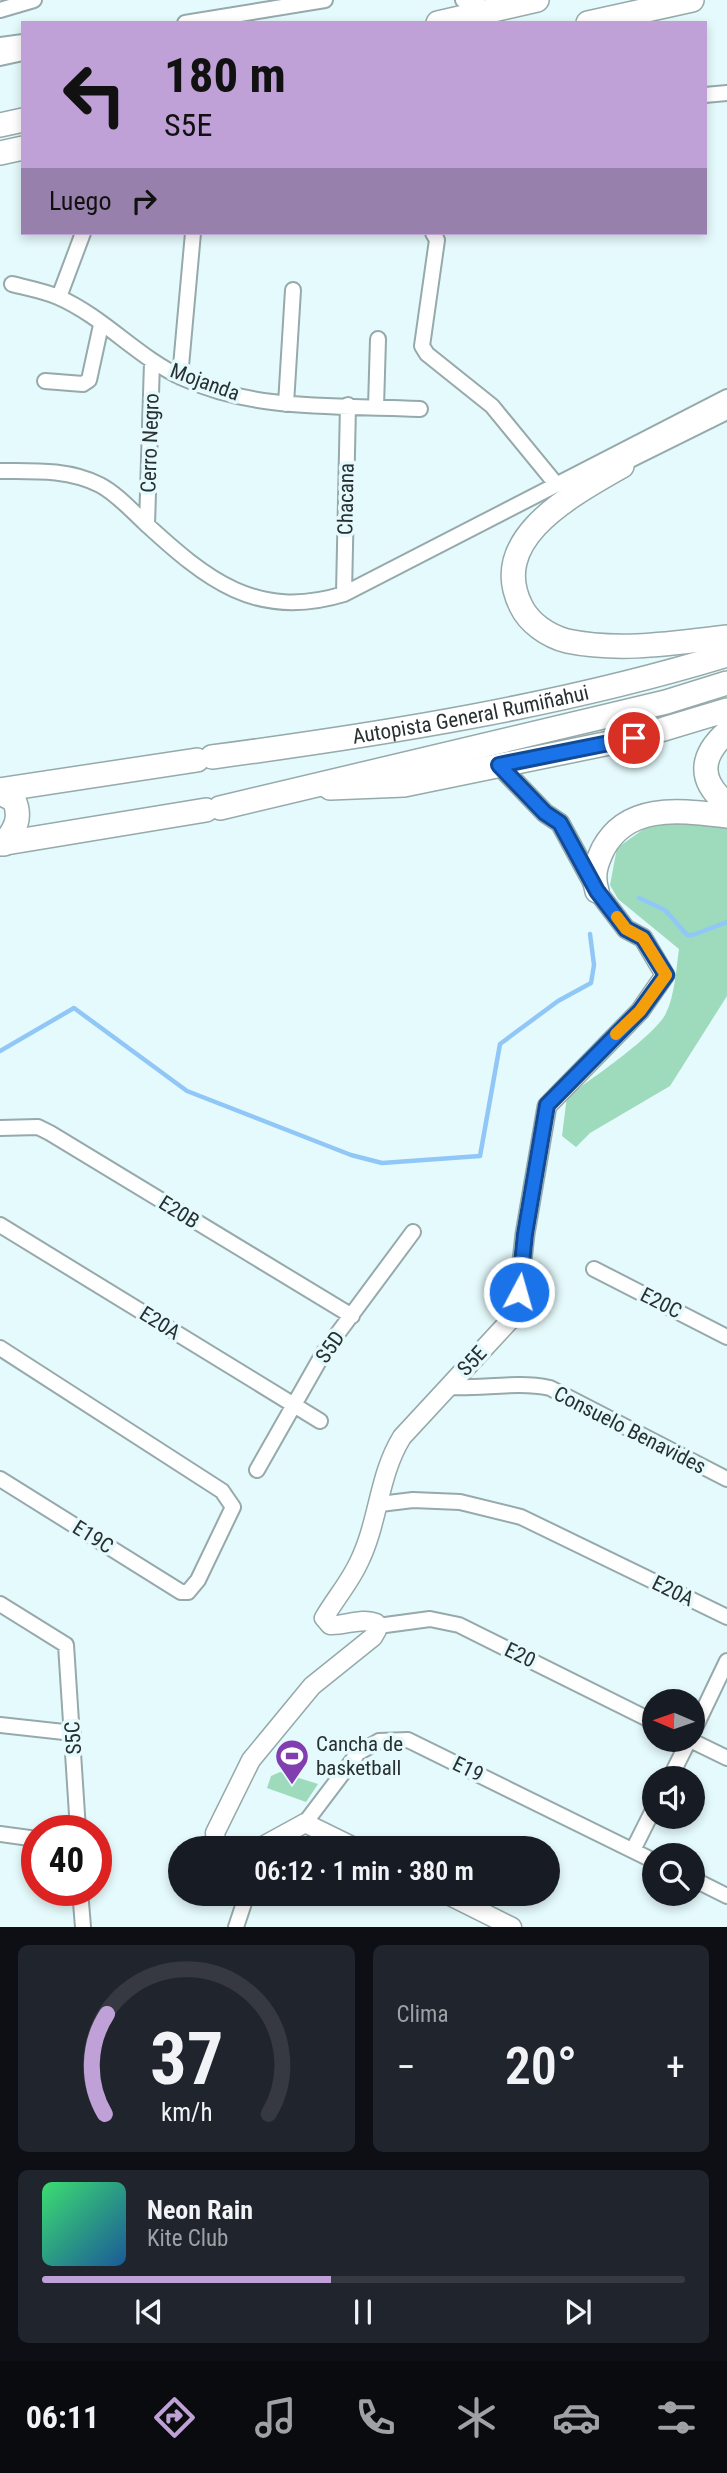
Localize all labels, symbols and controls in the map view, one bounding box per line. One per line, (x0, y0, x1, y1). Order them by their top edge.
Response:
text: 180 m (164, 47, 286, 104)
icon: left (49, 49, 140, 140)
text: S5E (164, 106, 212, 144)
icon: right (125, 182, 163, 220)
text: Luego (49, 186, 111, 216)
street label: Mojanda (167, 358, 243, 406)
street label: Cerro Negro (136, 393, 164, 493)
street label: Chacana (333, 463, 359, 535)
street label: Autopista General Rumiñahui (351, 680, 591, 749)
pin (604, 708, 664, 768)
icon: arrive (615, 719, 653, 757)
street label: E20B (155, 1191, 203, 1233)
position arrow (482, 1255, 556, 1329)
street label: E20C (636, 1283, 686, 1323)
street label: E20A (135, 1301, 185, 1345)
street label: S5D (311, 1326, 349, 1368)
street label: S5E (452, 1341, 492, 1381)
street label: Consuelo Benavides (550, 1381, 710, 1479)
street label: E19C (68, 1515, 118, 1559)
street label: E20A (648, 1571, 698, 1611)
street label: E20 (501, 1637, 539, 1673)
north arrow (642, 1689, 705, 1752)
map controls (642, 1689, 705, 1906)
street label: S5C (60, 1721, 86, 1755)
place label: Cancha de basketball (316, 1732, 403, 1780)
sports icon: Cancha de basketball (273, 1737, 311, 1786)
street label: E19 (449, 1751, 487, 1787)
button: sound (642, 1766, 705, 1829)
speed limit sign: 40 (21, 1815, 112, 1906)
button: search (642, 1843, 705, 1906)
text: 06:12 · 1 min · 380 m (254, 1856, 474, 1886)
text: Clima (397, 2001, 448, 2028)
text: 37 (149, 2017, 223, 2103)
text: 20° (505, 2036, 577, 2097)
text: − (397, 2045, 416, 2089)
text: + (666, 2045, 685, 2089)
text: km/h (161, 2098, 212, 2127)
text: Neon Rain (147, 2195, 253, 2225)
text: Kite Club (147, 2225, 228, 2252)
icon: previous (130, 2293, 168, 2331)
icon: pause (344, 2293, 382, 2331)
icon: next (559, 2293, 597, 2331)
icon: directions (150, 2393, 199, 2442)
icon: music (251, 2393, 300, 2442)
icon: phone (351, 2393, 400, 2442)
icon: climate (452, 2393, 501, 2442)
icon: car (552, 2393, 601, 2442)
icon: filters (652, 2393, 701, 2442)
text: 06:11 (26, 2398, 99, 2436)

